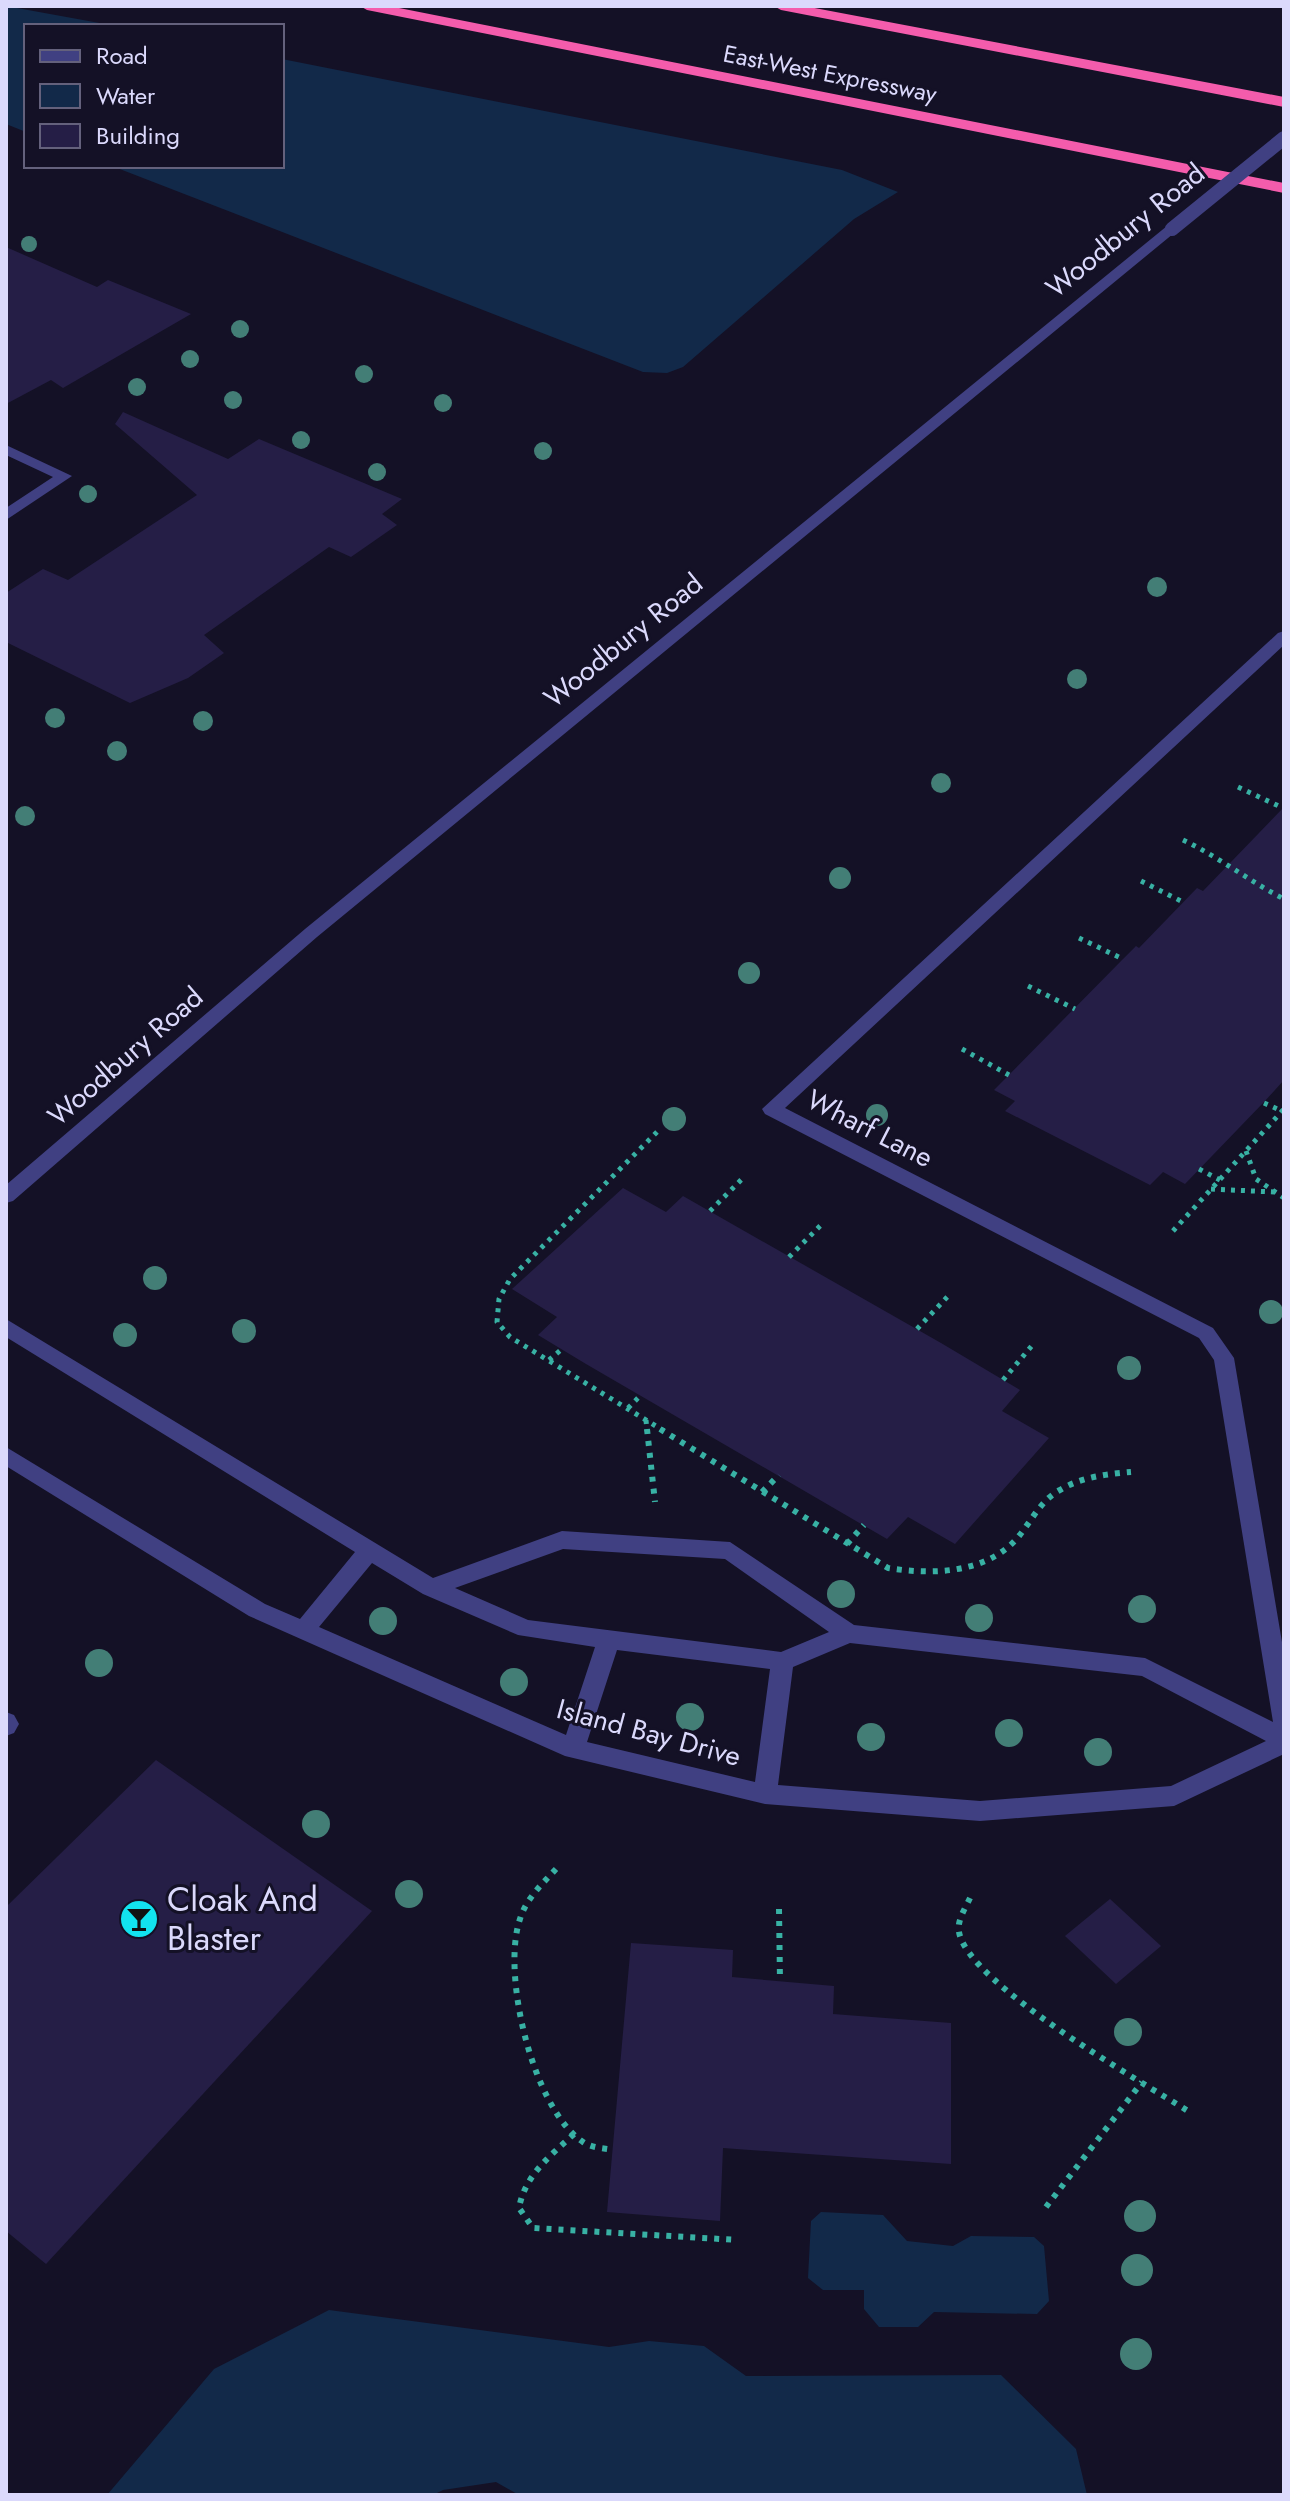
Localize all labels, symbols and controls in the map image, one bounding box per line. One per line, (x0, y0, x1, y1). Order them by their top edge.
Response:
legend (24, 24, 284, 168)
street label: East-West Expressway (720, 36, 940, 111)
text: Road (96, 38, 148, 73)
text: Water (96, 78, 156, 113)
text: Building (96, 118, 180, 153)
street label: Woodbury Road (1037, 153, 1214, 307)
street label: Woodbury Road (535, 563, 712, 717)
street label: Woodbury Road (39, 977, 212, 1136)
street label: Wharf Lane (799, 1079, 940, 1178)
street label: Island Bay Drive (552, 1688, 745, 1777)
place label: Cloak And Blaster (167, 1875, 318, 1963)
bar icon: Cloak And Blaster (118, 1898, 160, 1940)

